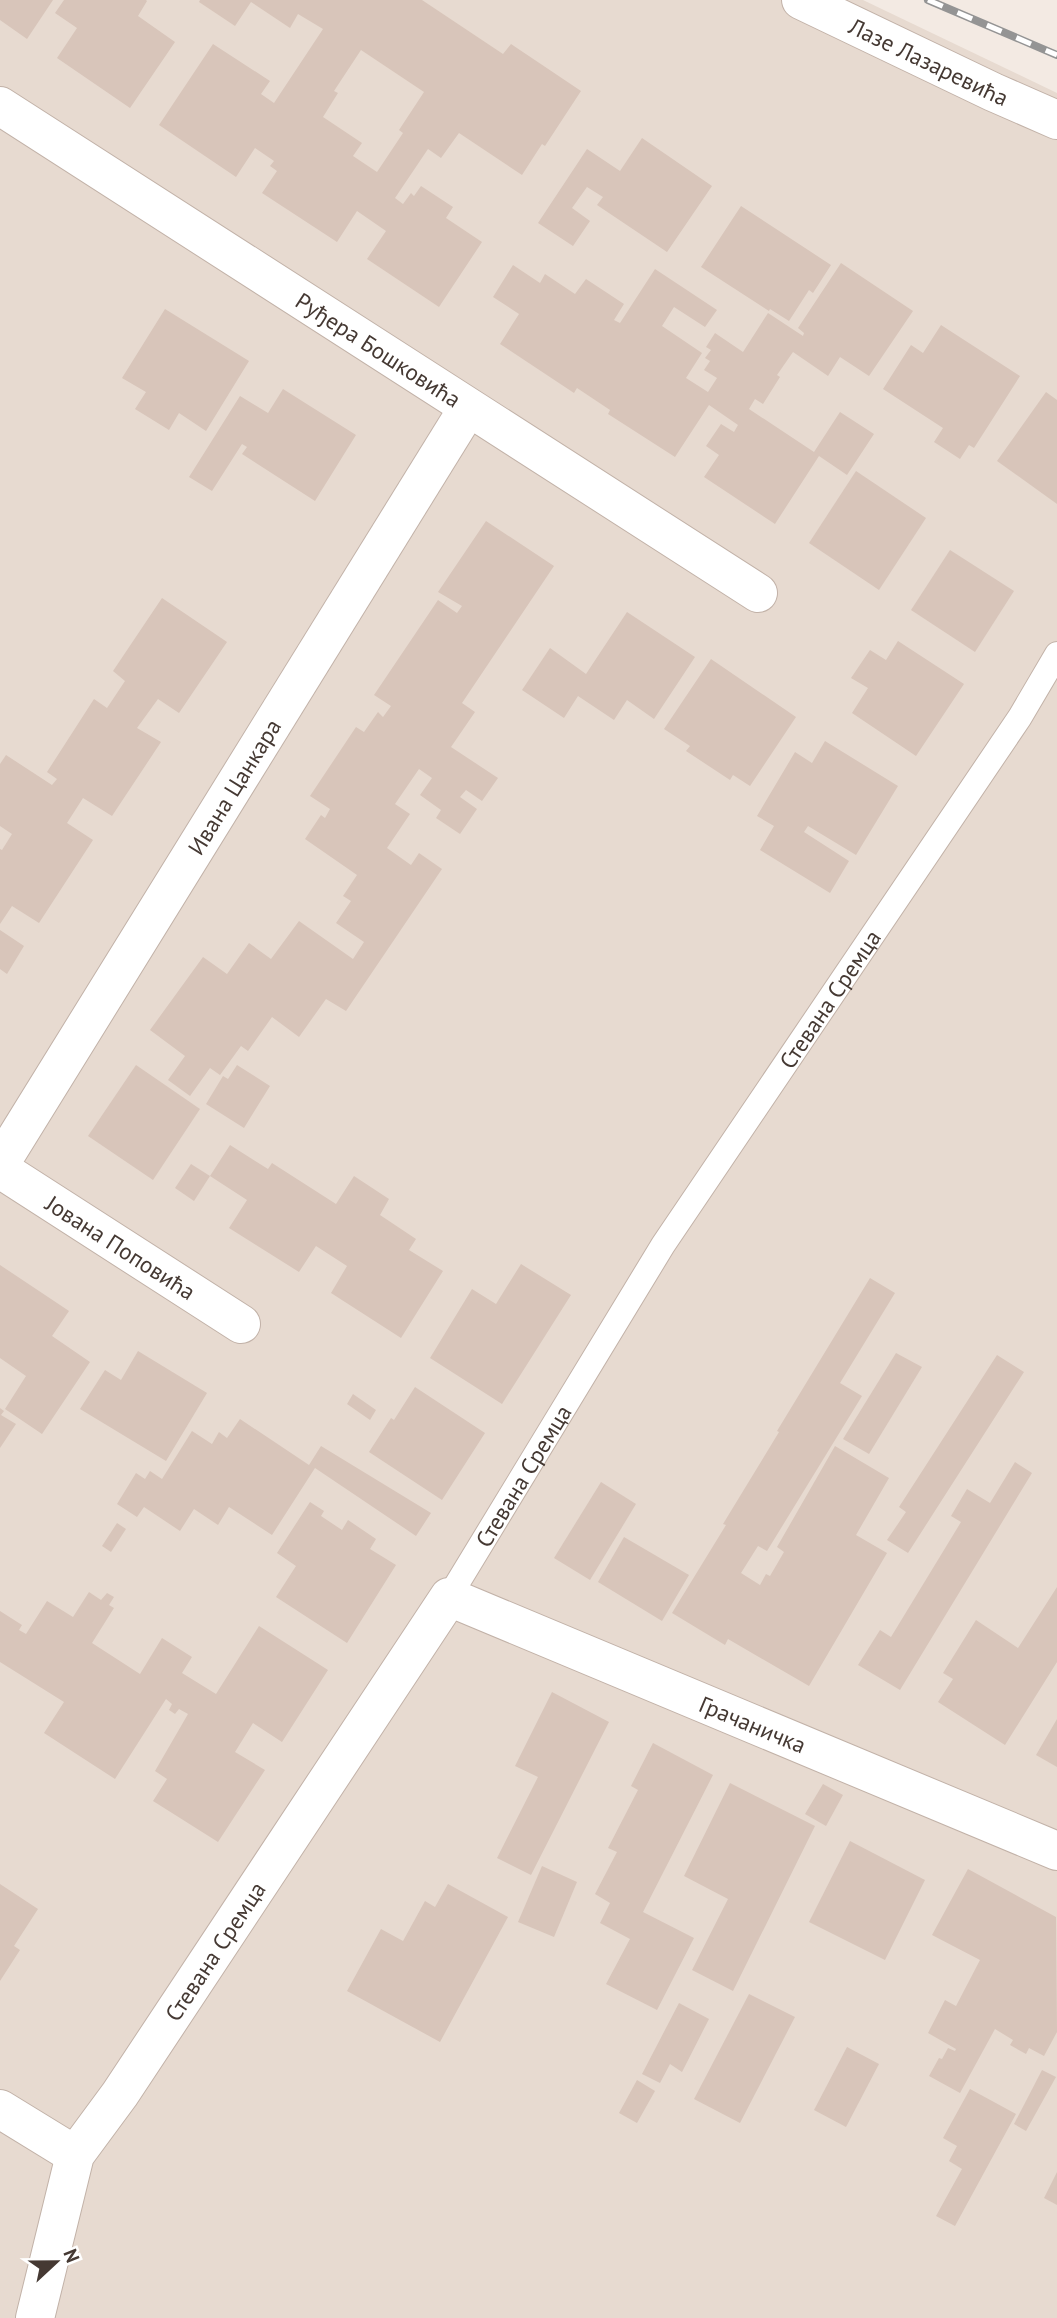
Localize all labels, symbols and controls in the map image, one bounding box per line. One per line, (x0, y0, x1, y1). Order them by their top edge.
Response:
street label: Лазе Лазаревића (844, 10, 1013, 112)
street label: Руђера Бошковића (290, 285, 467, 413)
street label: Ивана Цанкара (181, 713, 287, 860)
street label: Стевана Сремца (772, 924, 887, 1074)
street label: Јована Поповића (40, 1188, 201, 1306)
street label: Стевана Сремца (468, 1399, 577, 1552)
street label: Грачаничка (695, 1689, 811, 1759)
street label: Стевана Сремца (158, 1876, 271, 2026)
north arrow (21, 2227, 91, 2297)
text: N (58, 2245, 85, 2266)

